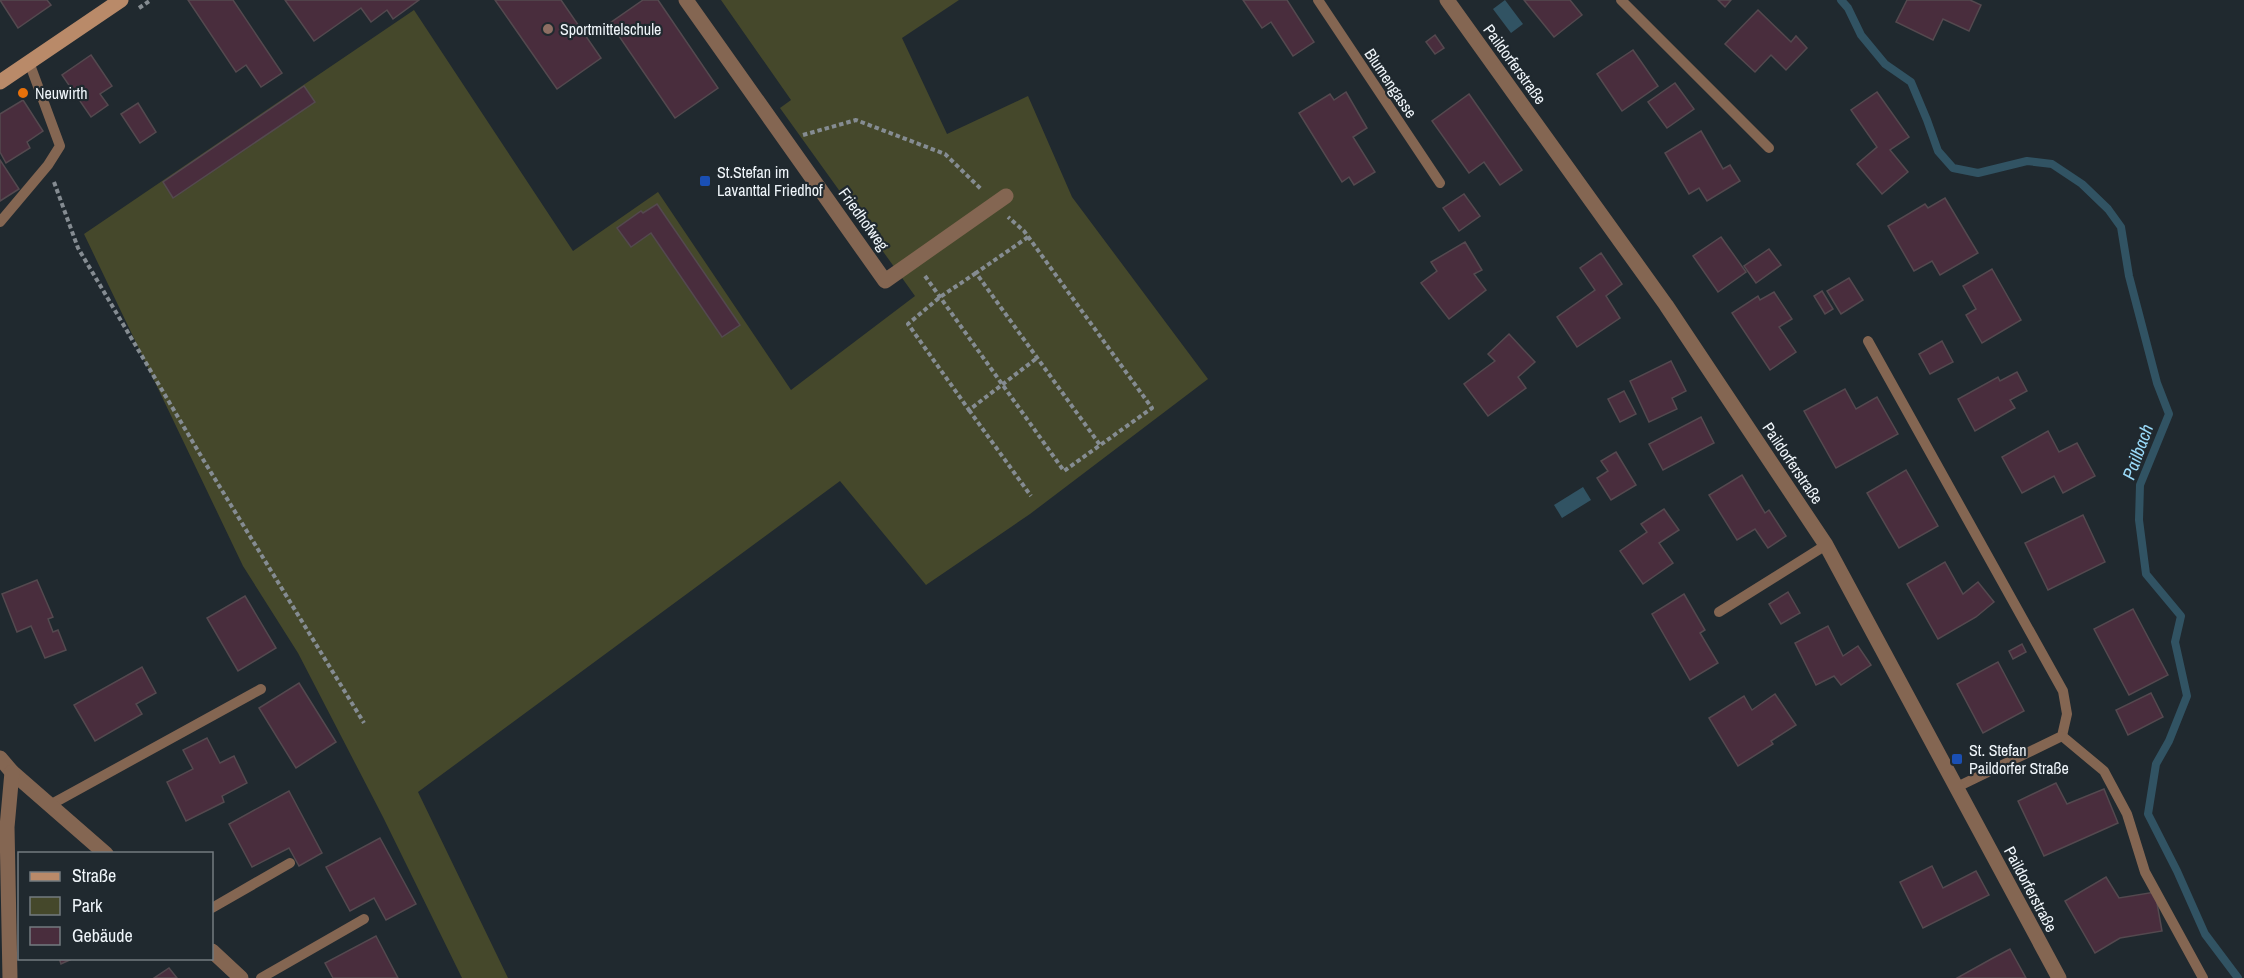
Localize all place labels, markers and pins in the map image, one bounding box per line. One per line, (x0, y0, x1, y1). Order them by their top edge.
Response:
place label: Sportmittelschule (560, 18, 661, 40)
marker: Sportmittelschule (541, 22, 555, 36)
place label: Neuwirth (35, 82, 88, 104)
marker: Neuwirth (16, 86, 30, 100)
place label: St.Stefan im Lavanttal Friedhof (717, 161, 823, 201)
marker: St.Stefan im Lavanttal Friedhof (698, 174, 712, 188)
place label: St. Stefan Paildorfer Straße (1969, 739, 2069, 779)
marker: St. Stefan Paildorfer Straße (1950, 752, 1964, 766)

